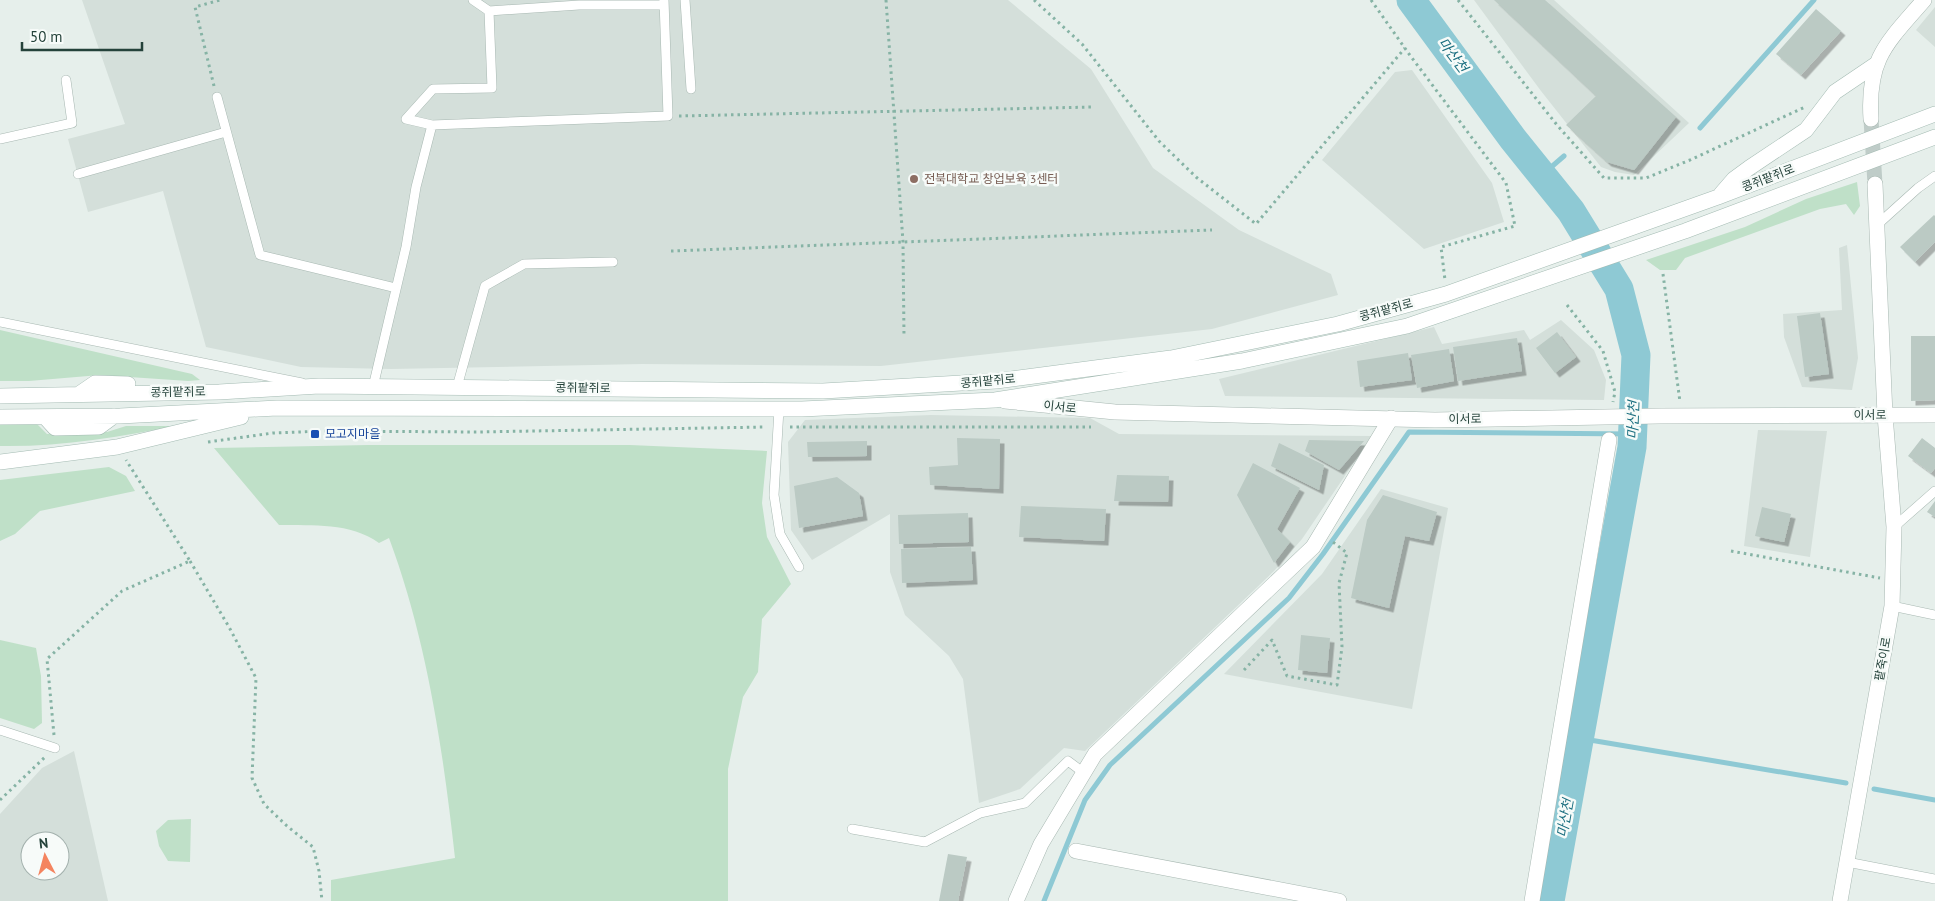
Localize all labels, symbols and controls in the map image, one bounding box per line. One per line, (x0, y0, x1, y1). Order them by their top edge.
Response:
scale bar (22, 20, 142, 52)
text: 50 m (30, 27, 63, 46)
water label: 마산천 (1434, 34, 1472, 77)
street label: 콩쥐팥쥐로 (1739, 161, 1796, 194)
place label: 전북대학교 창업보육 3센터 (924, 171, 1058, 186)
marker: 전북대학교 창업보육 3센터 (908, 173, 920, 185)
street label: 콩쥐팥쥐로 (1357, 295, 1414, 324)
street label: 콩쥐팥쥐로 (960, 371, 1016, 390)
street label: 콩쥐팥쥐로 (555, 380, 611, 395)
street label: 콩쥐팥쥐로 (150, 384, 206, 399)
street label: 이서로 (1043, 397, 1077, 416)
water label: 마산천 (1623, 399, 1643, 440)
street label: 이서로 (1853, 407, 1887, 422)
street label: 이서로 (1448, 411, 1482, 426)
place label: 모고지마을 (325, 426, 380, 441)
marker: 모고지마을 (309, 428, 321, 440)
street label: 팥죽이로 (1871, 636, 1894, 682)
water label: 마산천 (1553, 796, 1577, 839)
north arrow (20, 831, 70, 881)
text: N (38, 834, 49, 853)

